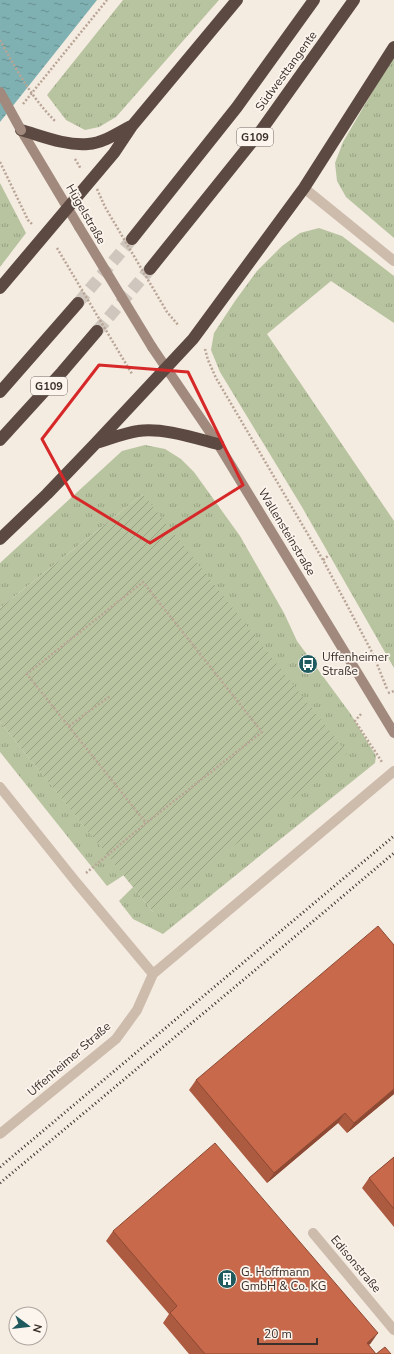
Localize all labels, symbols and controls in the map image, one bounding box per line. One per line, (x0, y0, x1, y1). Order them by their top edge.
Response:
street label: Südwesttangente (251, 28, 321, 114)
road number: G109 (237, 128, 273, 146)
street label: Hügelstraße (62, 181, 110, 247)
road number: G109 (31, 377, 67, 395)
street label: Wallensteinstraße (255, 485, 319, 579)
place label: Uffenheimer Straße (322, 649, 389, 679)
bus stop icon: Uffenheimer Straße (297, 653, 319, 675)
street label: Uffenheimer Straße (24, 1018, 114, 1100)
street label: Edisonstraße (327, 1232, 385, 1296)
place label: G. Hoffmann GmbH & Co. KG (241, 1264, 326, 1294)
building icon: G. Hoffmann GmbH & Co. KG (216, 1268, 238, 1290)
north arrow (8, 1306, 48, 1346)
scale bar (258, 1320, 317, 1346)
text: N (29, 1323, 45, 1334)
text: 20 m (264, 1326, 292, 1342)

